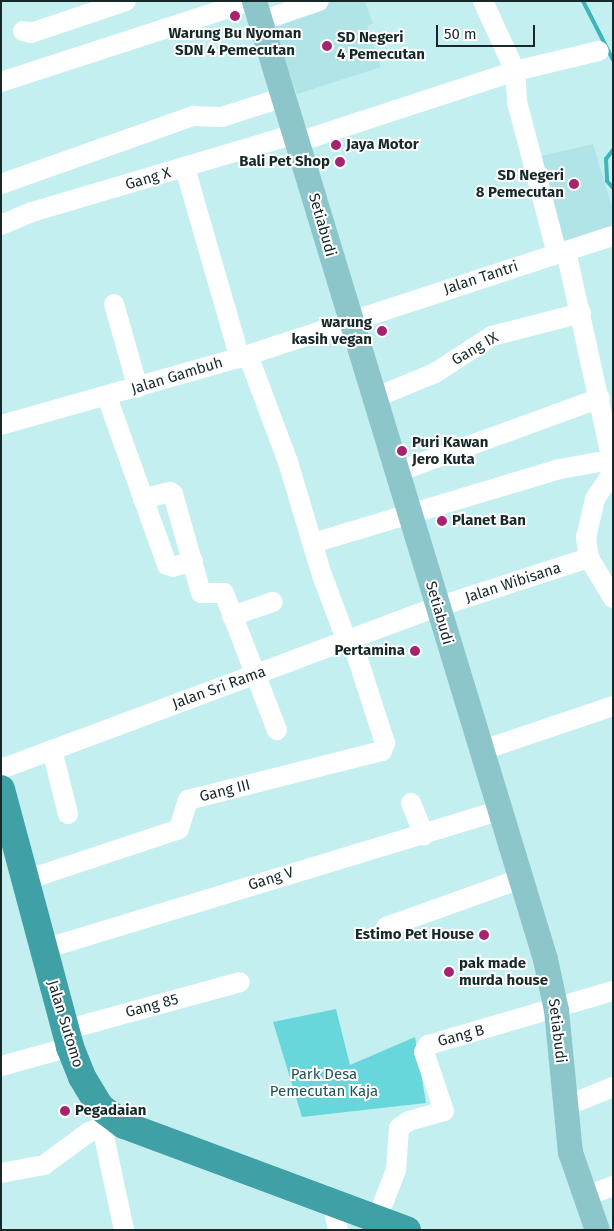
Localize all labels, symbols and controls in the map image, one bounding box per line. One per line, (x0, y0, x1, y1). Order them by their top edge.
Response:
marker: Warung Bu Nyoman SDN 4 Pemecutan (229, 10, 241, 22)
scale bar (439, 15, 538, 47)
place label: Warung Bu Nyoman SDN 4 Pemecutan (169, 24, 301, 59)
text: 50 m (444, 25, 477, 43)
place label: SD Negeri 4 Pemecutan (337, 28, 425, 63)
marker: SD Negeri 4 Pemecutan (321, 40, 333, 52)
place label: Jaya Motor (346, 136, 419, 154)
marker: Jaya Motor (330, 139, 342, 151)
place label: Bali Pet Shop (239, 153, 330, 171)
marker: Bali Pet Shop (334, 156, 346, 168)
street label: Gang X (123, 164, 173, 194)
place label: SD Negeri 8 Pemecutan (476, 166, 564, 201)
marker: SD Negeri 8 Pemecutan (568, 178, 580, 190)
street label: Setiabudi (304, 191, 340, 259)
street label: Jalan Tantri (441, 258, 521, 298)
place label: warung kasih vegan (292, 313, 372, 348)
marker: warung kasih vegan (376, 325, 388, 337)
street label: Gang IX (449, 329, 501, 369)
street label: Jalan Gambuh (129, 354, 225, 398)
place label: Puri Kawan Jero Kuta (412, 433, 488, 468)
marker: Puri Kawan Jero Kuta (396, 445, 408, 457)
place label: Planet Ban (452, 512, 526, 530)
marker: Planet Ban (436, 515, 448, 527)
street label: Jalan Wibisana (463, 559, 563, 607)
street label: Setiabudi (421, 579, 457, 647)
place label: Pertamina (335, 642, 405, 660)
marker: Pertamina (409, 645, 421, 657)
street label: Jalan Sri Rama (170, 663, 268, 713)
street label: Gang III (198, 776, 252, 806)
street label: Gang V (246, 864, 296, 894)
place label: Estimo Pet House (355, 926, 474, 944)
marker: Estimo Pet House (478, 929, 490, 941)
place label: pak made murda house (459, 954, 548, 989)
marker: pak made murda house (443, 966, 455, 978)
street label: Jalan Sutomo (43, 978, 87, 1070)
street label: Gang 85 (124, 990, 180, 1022)
street label: Setiabudi (544, 998, 570, 1064)
street label: Gang B (436, 1021, 486, 1051)
park label: Park Desa Pemecutan Kaja (270, 1065, 378, 1100)
place label: Pegadaian (75, 1102, 146, 1120)
marker: Pegadaian (59, 1105, 71, 1117)

